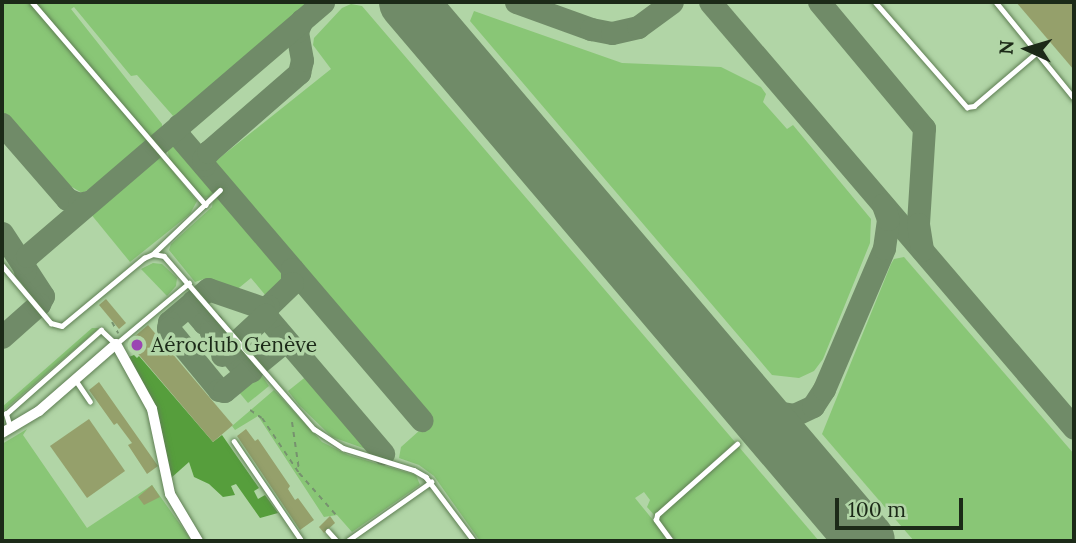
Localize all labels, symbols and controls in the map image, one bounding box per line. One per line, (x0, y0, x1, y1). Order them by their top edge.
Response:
north arrow (992, 14, 1062, 84)
text: N (994, 39, 1019, 56)
place label: Aéroclub Genève (151, 332, 317, 358)
marker: Aéroclub Genève (129, 337, 145, 353)
scale bar (838, 484, 966, 528)
text: 100 m (848, 496, 906, 523)

